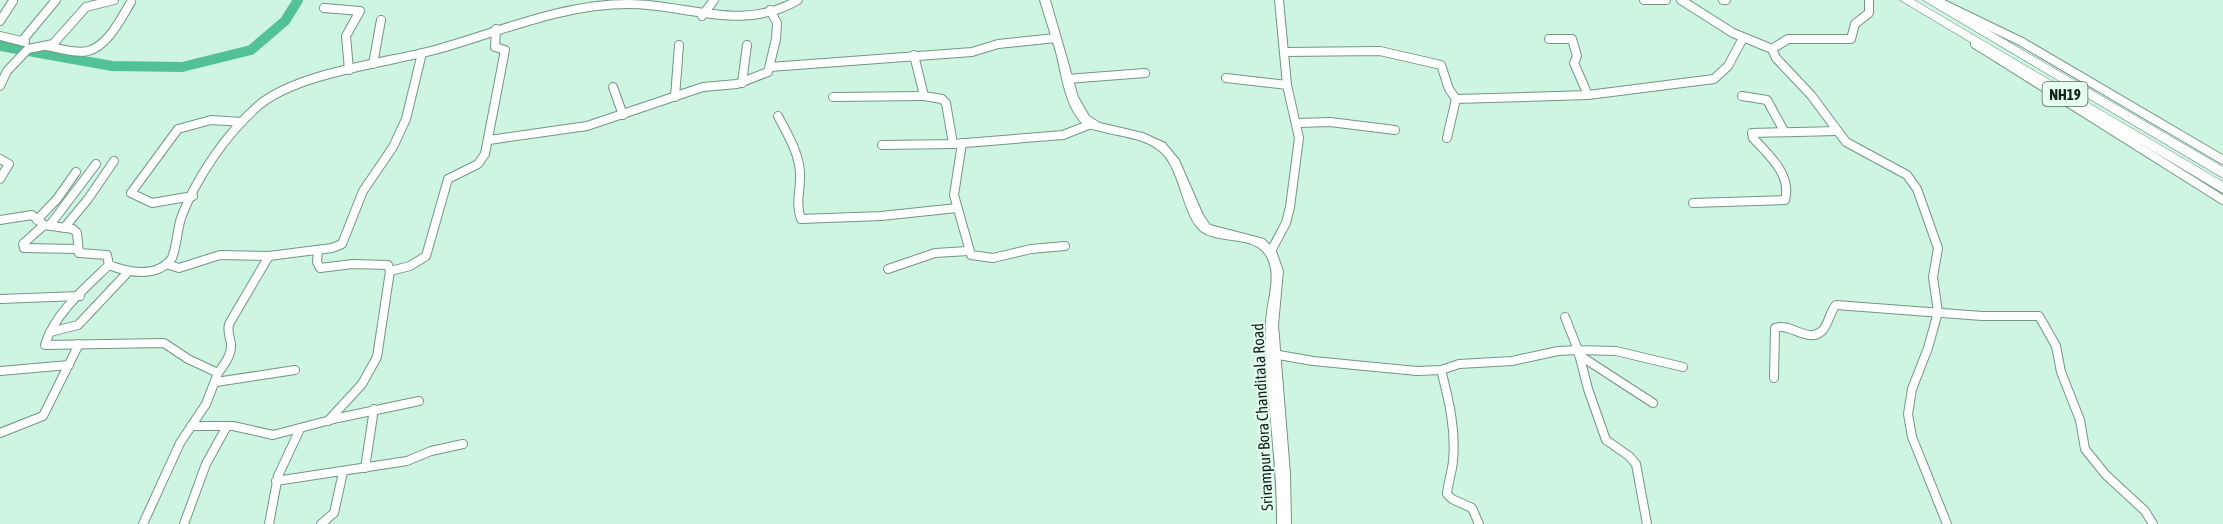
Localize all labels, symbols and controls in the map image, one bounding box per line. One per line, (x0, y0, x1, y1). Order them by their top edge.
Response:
road number: NH19 (2042, 82, 2088, 106)
street label: Srirampur Bora Chanditala Road (1248, 323, 1277, 511)

